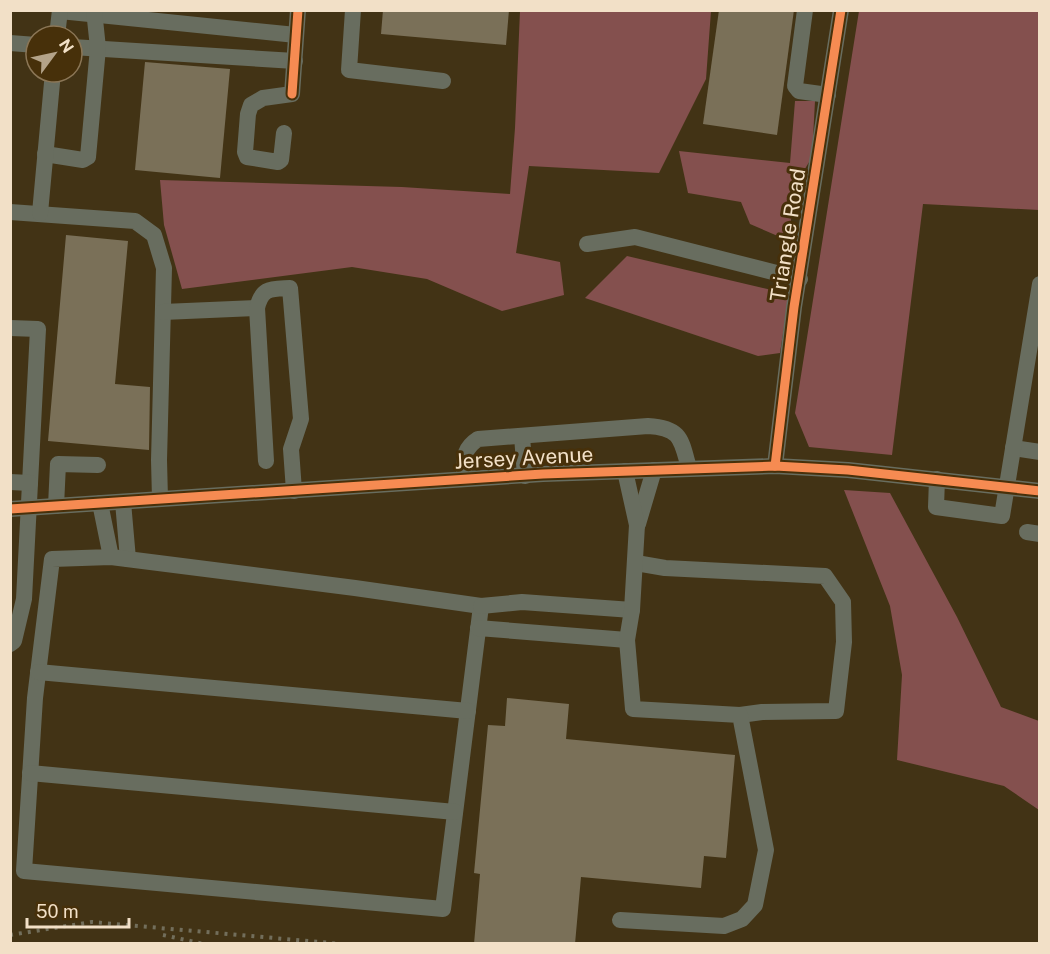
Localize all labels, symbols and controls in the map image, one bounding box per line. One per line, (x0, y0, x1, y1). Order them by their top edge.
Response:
north arrow (24, 24, 84, 84)
text: N (55, 36, 78, 57)
street label: Triangle Road (765, 167, 810, 303)
street label: Jersey Avenue (454, 441, 594, 474)
scale bar (27, 891, 129, 929)
text: 50 m (36, 901, 79, 922)

